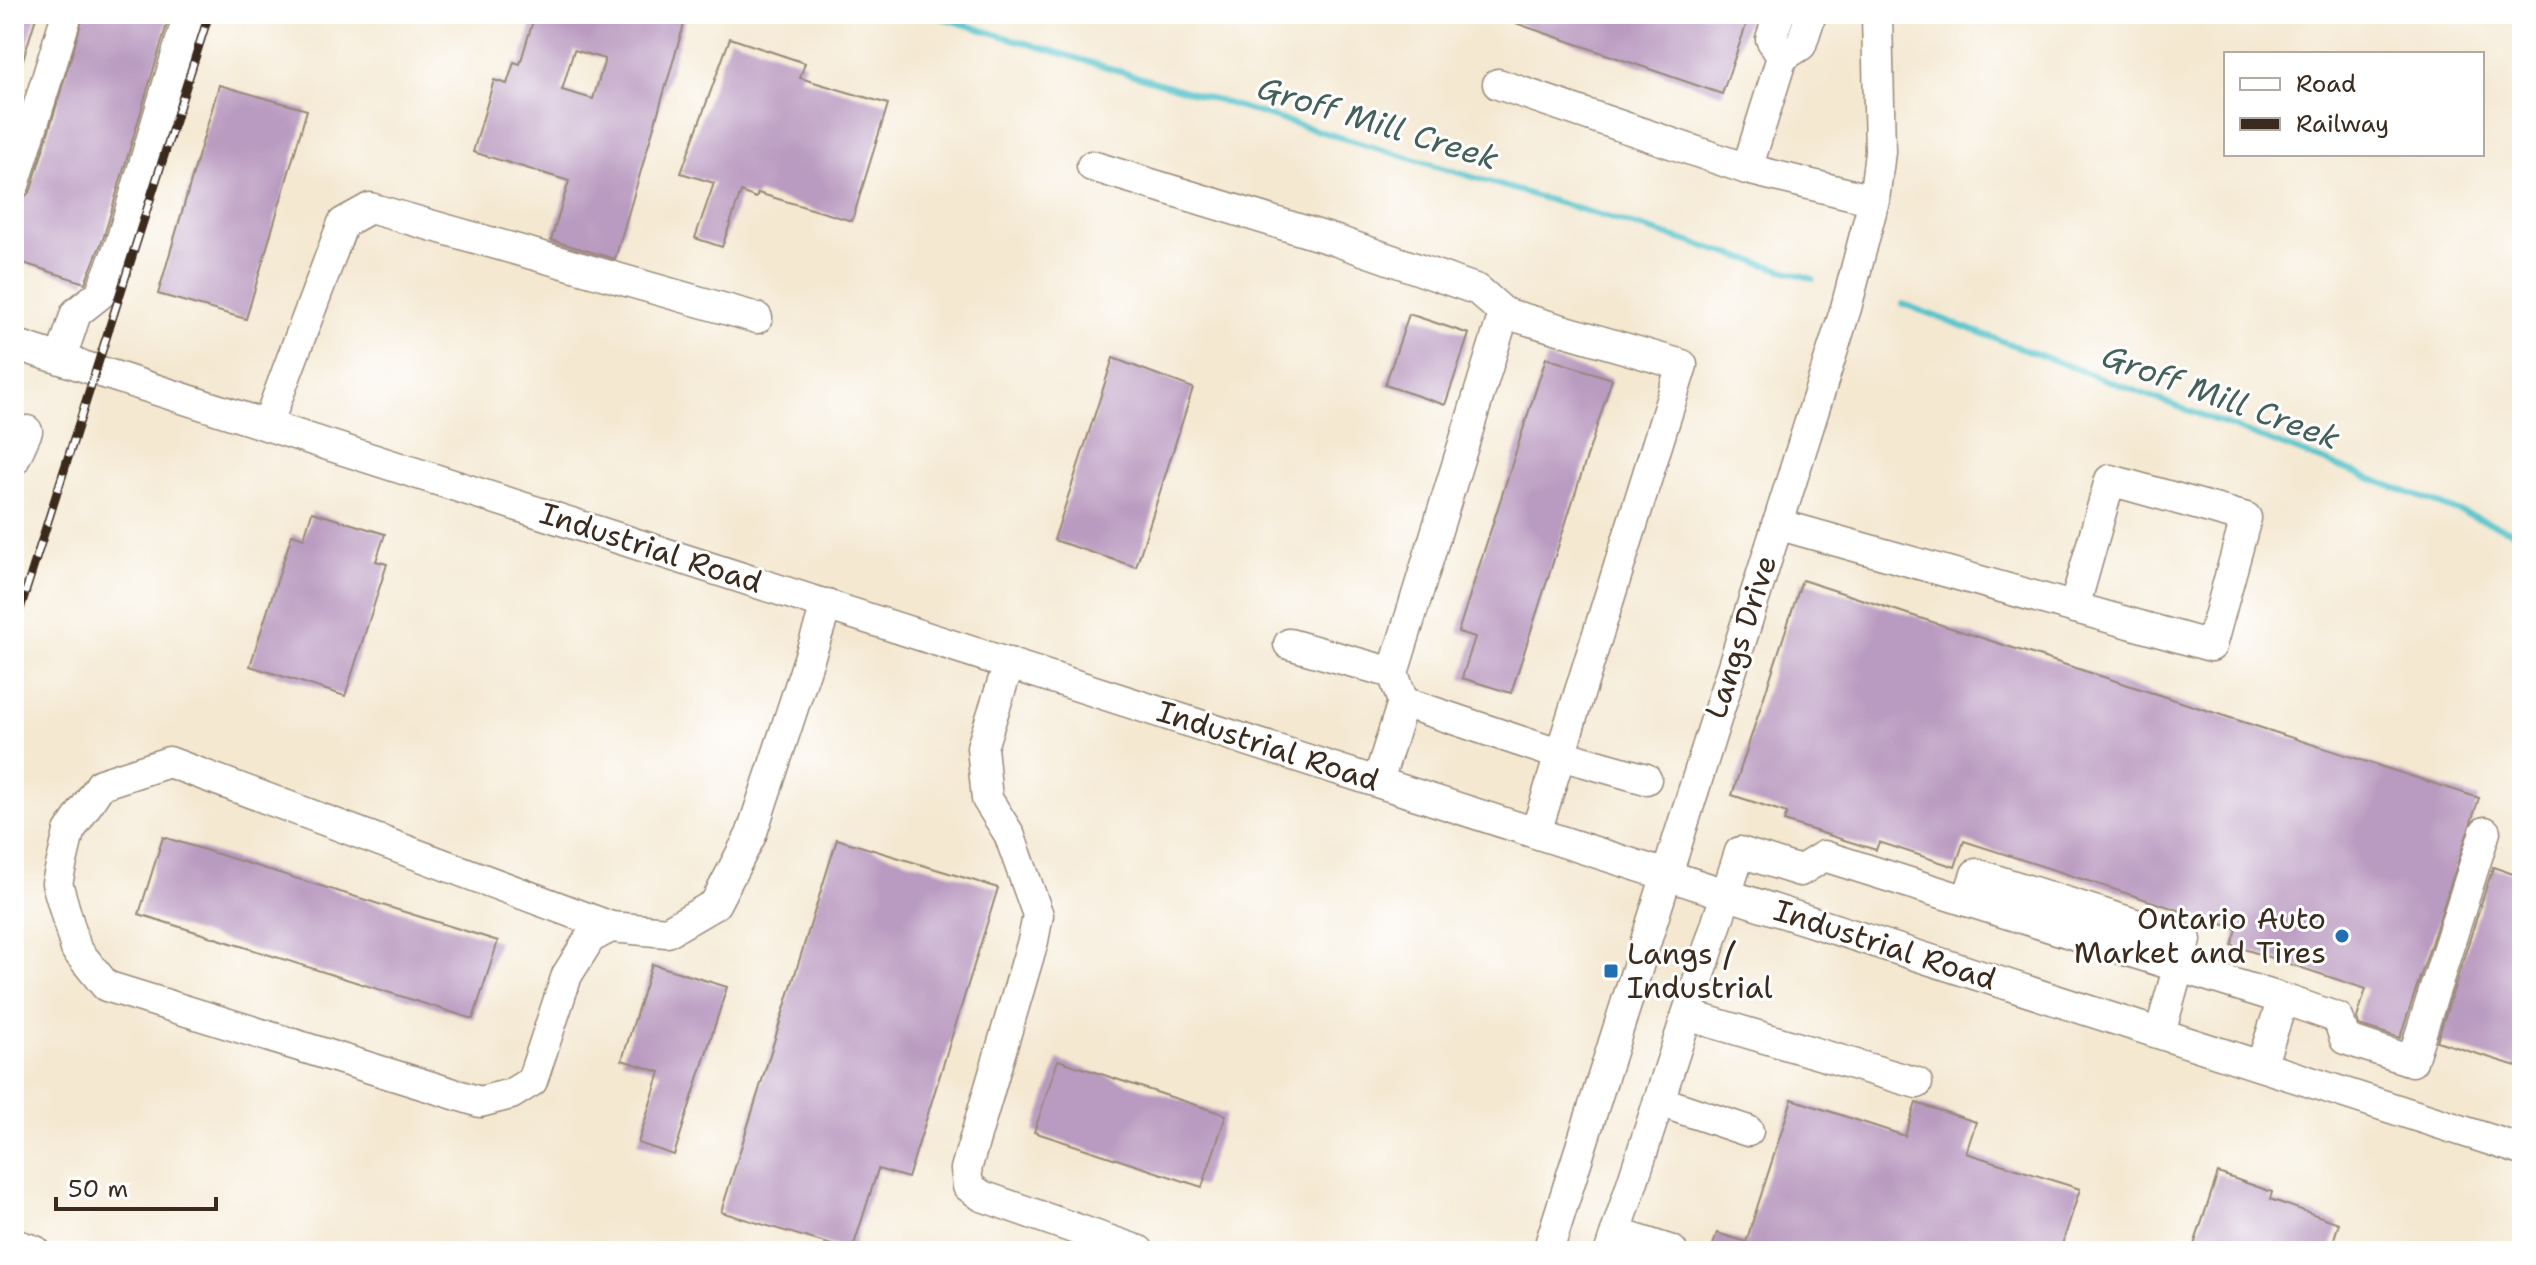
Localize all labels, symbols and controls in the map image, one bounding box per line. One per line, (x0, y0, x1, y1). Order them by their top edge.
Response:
legend (2224, 52, 2484, 156)
water label: Groff Mill Creek (1252, 65, 1504, 180)
text: Road (2296, 68, 2356, 100)
text: Railway (2296, 108, 2389, 140)
water label: Groff Mill Creek (2096, 334, 2346, 459)
street label: Industrial Road (535, 492, 767, 603)
street label: Langs Drive (1695, 550, 1786, 724)
street label: Industrial Road (1152, 690, 1384, 801)
street label: Industrial Road (1769, 889, 2001, 1000)
place label: Ontario Auto Market and Tires (2074, 898, 2326, 973)
marker: Ontario Auto Market and Tires (2333, 927, 2351, 945)
place label: Langs / Industrial (1627, 933, 1772, 1008)
marker: Langs / Industrial (1602, 962, 1620, 980)
scale bar (56, 1161, 216, 1211)
text: 50 m (68, 1173, 128, 1205)

